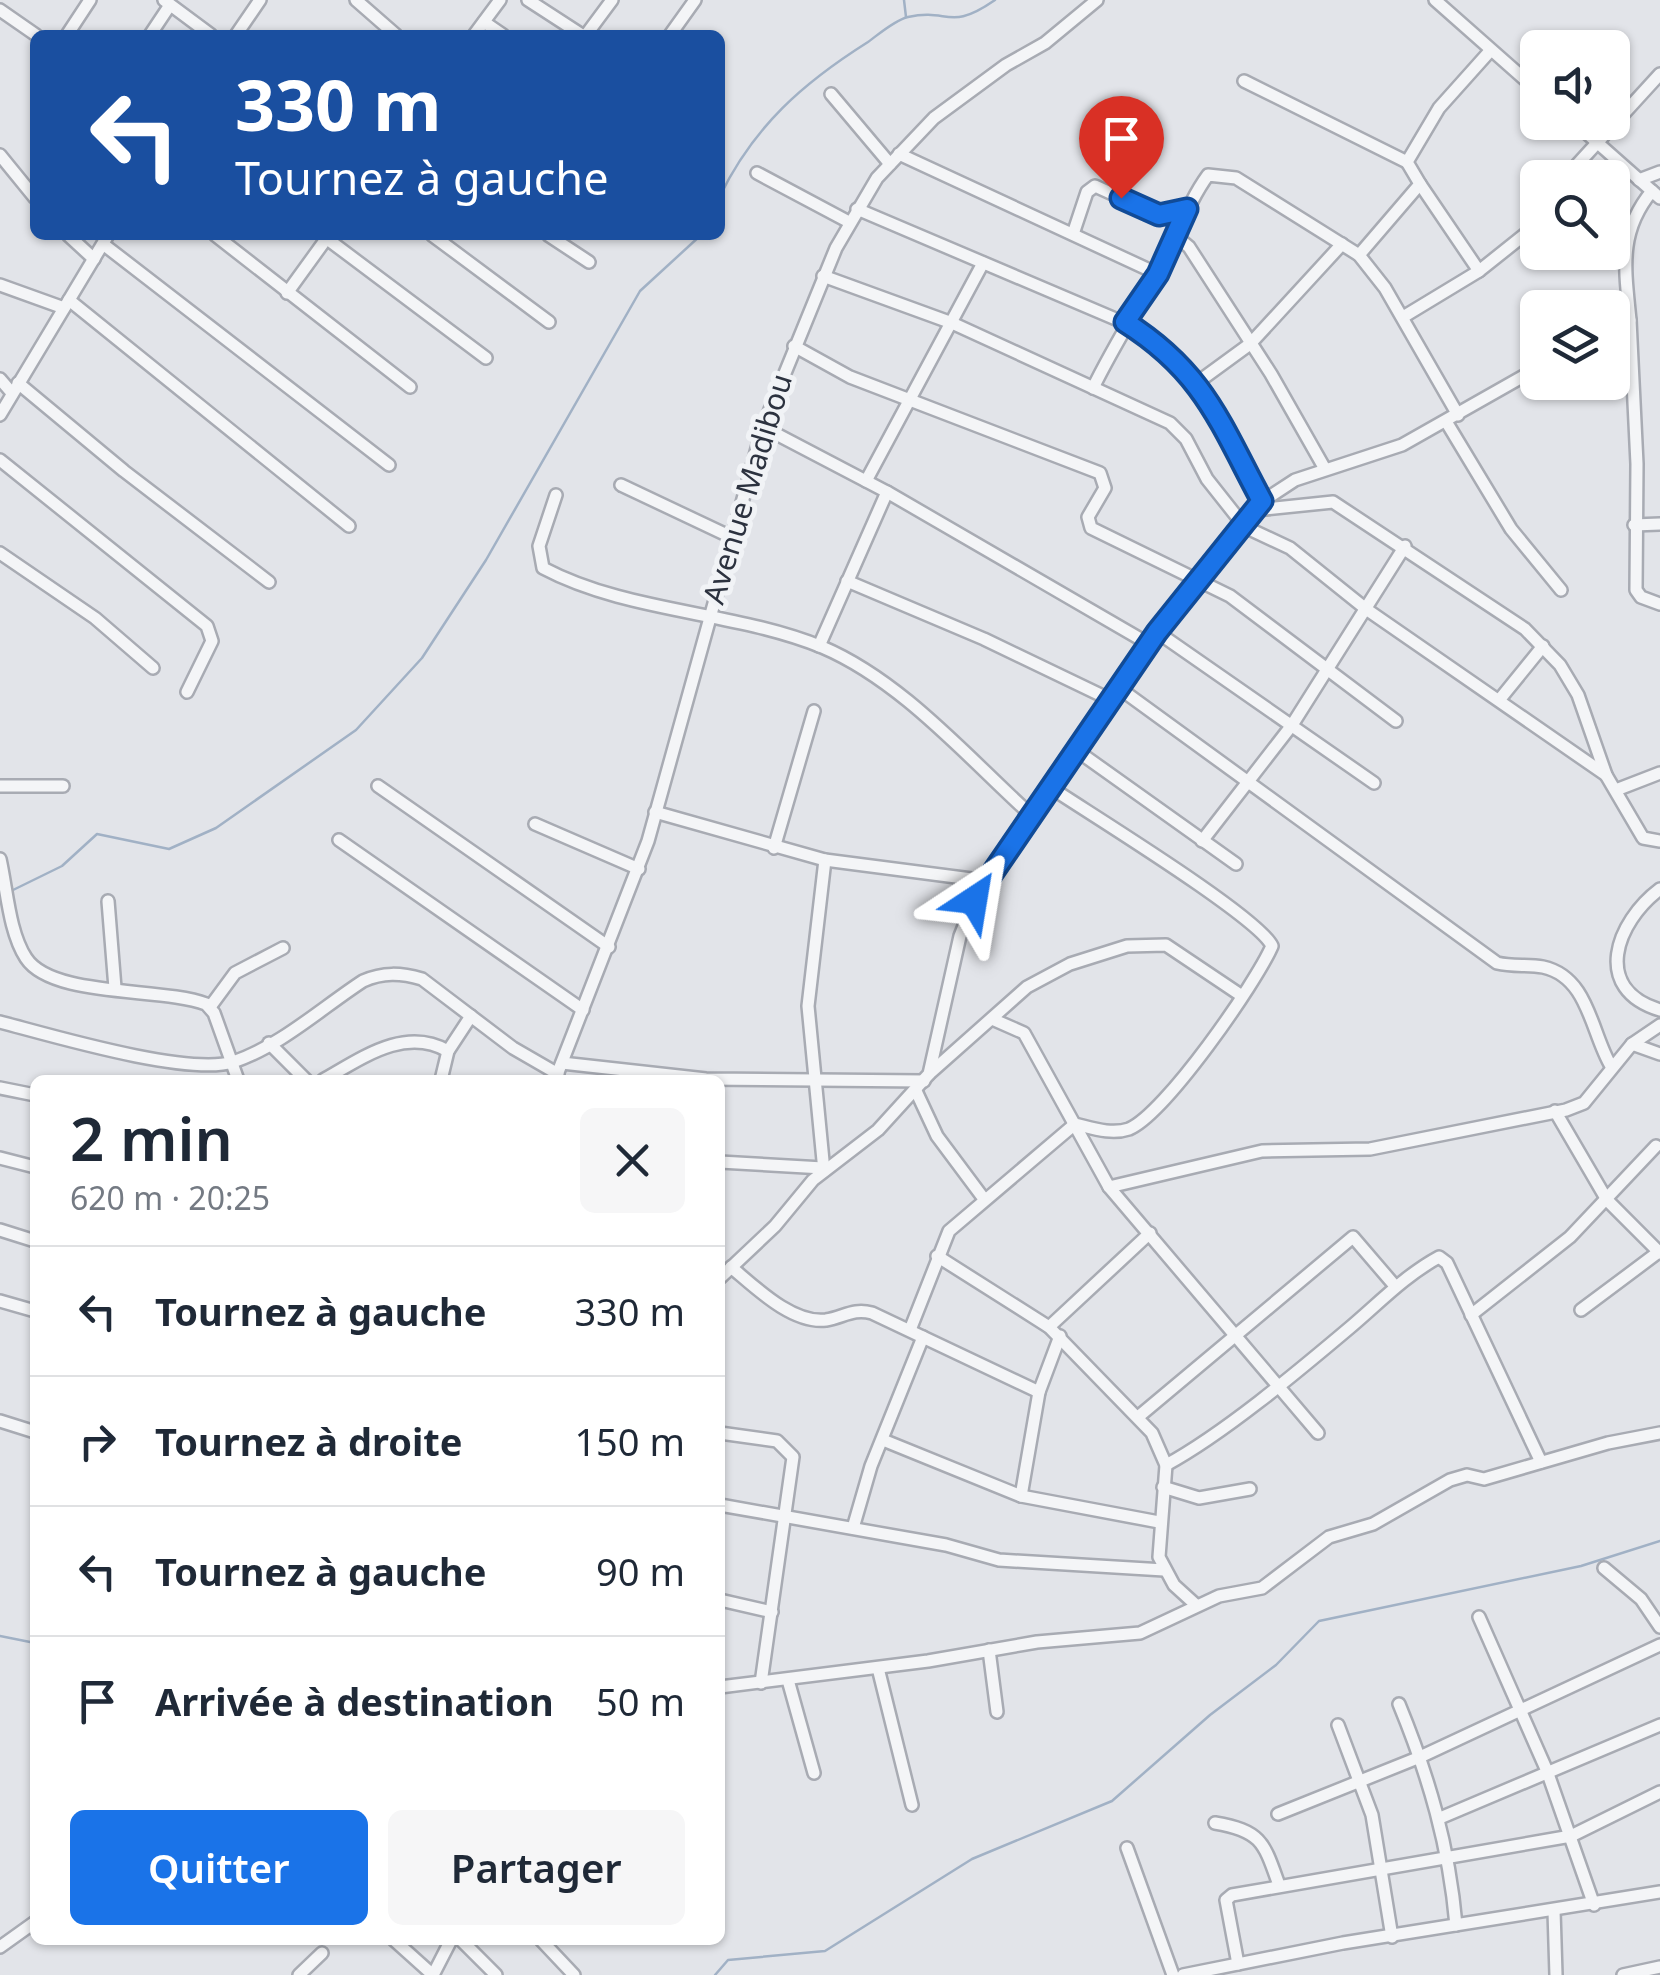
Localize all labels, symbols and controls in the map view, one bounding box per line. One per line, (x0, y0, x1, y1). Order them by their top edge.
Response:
map controls (1520, 30, 1630, 400)
button: sound (1520, 30, 1630, 140)
text: 330 m (235, 56, 442, 152)
icon: left (70, 70, 200, 200)
pin (1079, 96, 1164, 199)
icon: arrive (1094, 111, 1149, 166)
text: Tournez à gauche (235, 147, 609, 208)
button: search (1520, 160, 1630, 270)
button: layers (1520, 290, 1630, 400)
street label: Avenue Madibou (692, 369, 801, 609)
position arrow (922, 848, 1026, 952)
text: 2 min (70, 1097, 233, 1179)
button: close (580, 1108, 685, 1213)
text: 620 m · 20:25 (70, 1176, 270, 1219)
icon: left (70, 1284, 125, 1339)
text: Tournez à gauche (155, 1285, 486, 1337)
text: 330 m (574, 1285, 685, 1337)
icon: right (70, 1414, 125, 1469)
text: Tournez à droite (155, 1415, 463, 1467)
text: 150 m (574, 1415, 685, 1467)
icon: left (70, 1544, 125, 1599)
text: Tournez à gauche (155, 1545, 486, 1597)
text: 90 m (596, 1545, 685, 1597)
icon: arrive (70, 1674, 125, 1729)
text: Arrivée à destination (155, 1675, 554, 1727)
text: 50 m (596, 1675, 685, 1727)
button: Quitter (70, 1810, 368, 1925)
button: Partager (388, 1810, 685, 1925)

